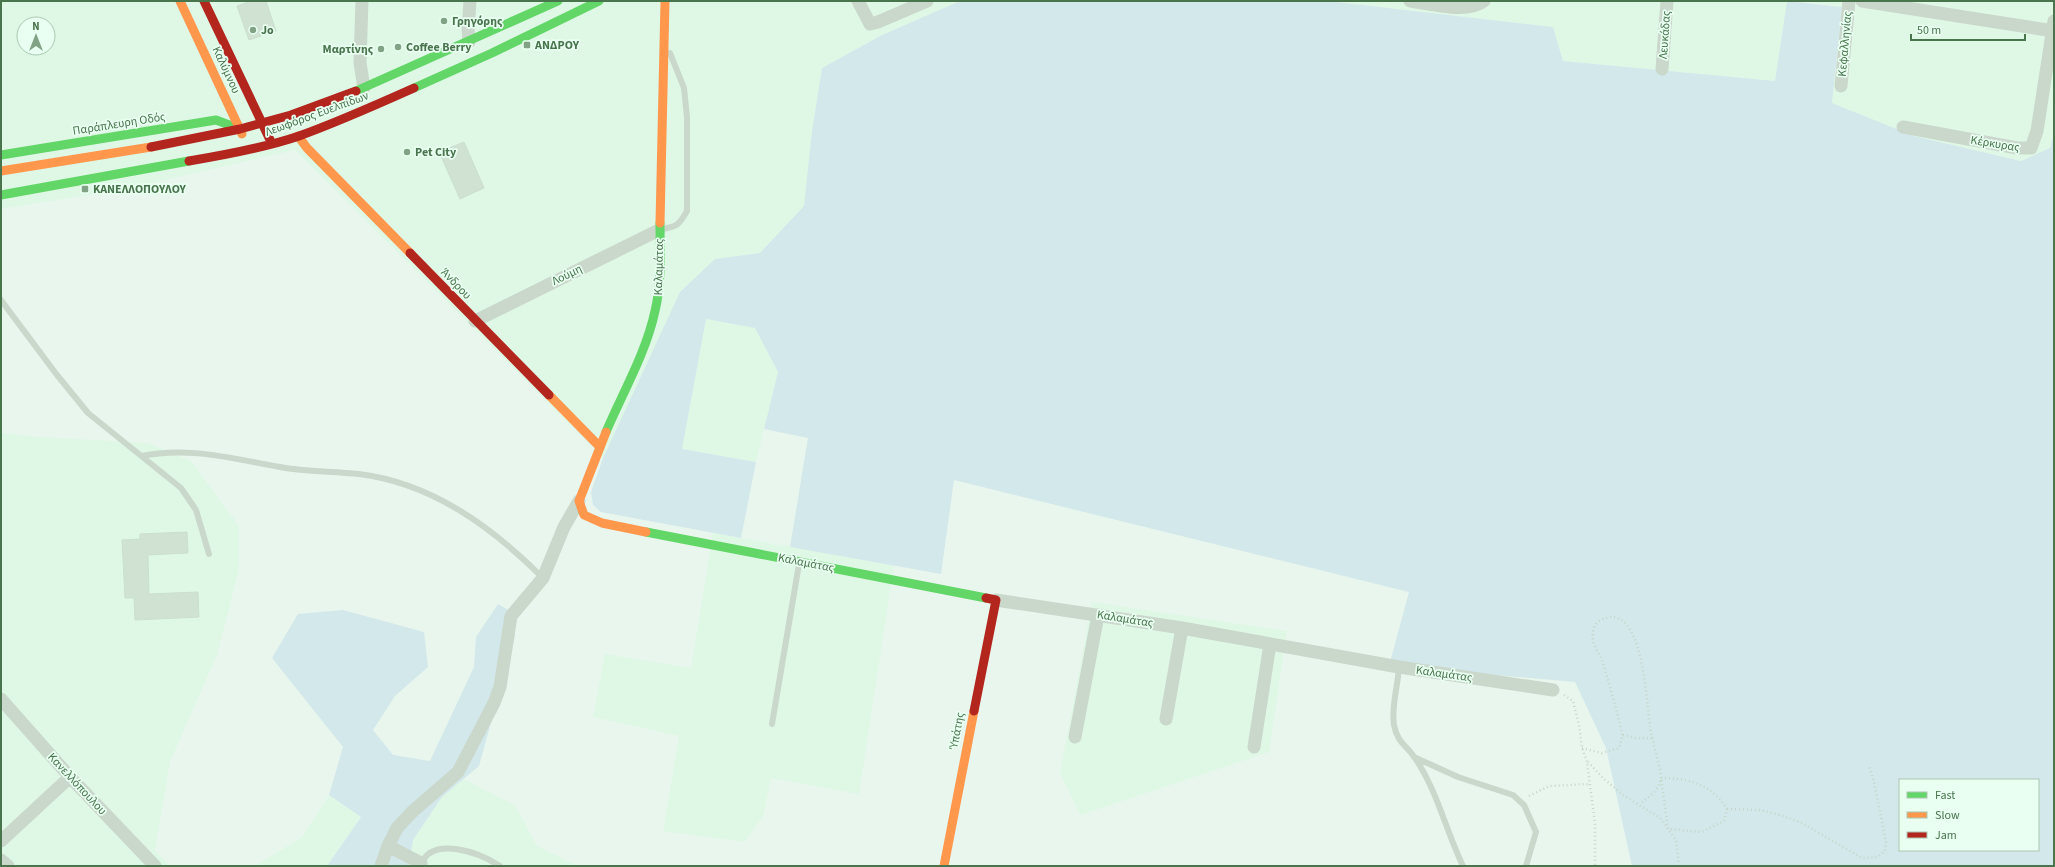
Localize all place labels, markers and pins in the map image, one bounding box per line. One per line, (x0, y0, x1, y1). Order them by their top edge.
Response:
place label: Γρηγόρης (452, 13, 503, 30)
marker: Γρηγόρης (439, 16, 449, 26)
place label: Jo (261, 22, 274, 39)
marker: Jo (248, 25, 258, 35)
place label: ΑΝΔΡΟΥ (534, 37, 580, 54)
place label: Coffee Berry (406, 39, 472, 56)
marker: ΑΝΔΡΟΥ (522, 40, 532, 50)
place label: Μαρτίνης (323, 41, 374, 58)
marker: Coffee Berry (393, 42, 403, 52)
marker: Μαρτίνης (376, 44, 386, 54)
place label: Pet City (415, 144, 457, 161)
marker: Pet City (402, 147, 412, 157)
place label: ΚΑΝΕΛΛΟΠΟΥΛΟΥ (93, 181, 187, 198)
marker: ΚΑΝΕΛΛΟΠΟΥΛΟΥ (80, 184, 90, 194)

